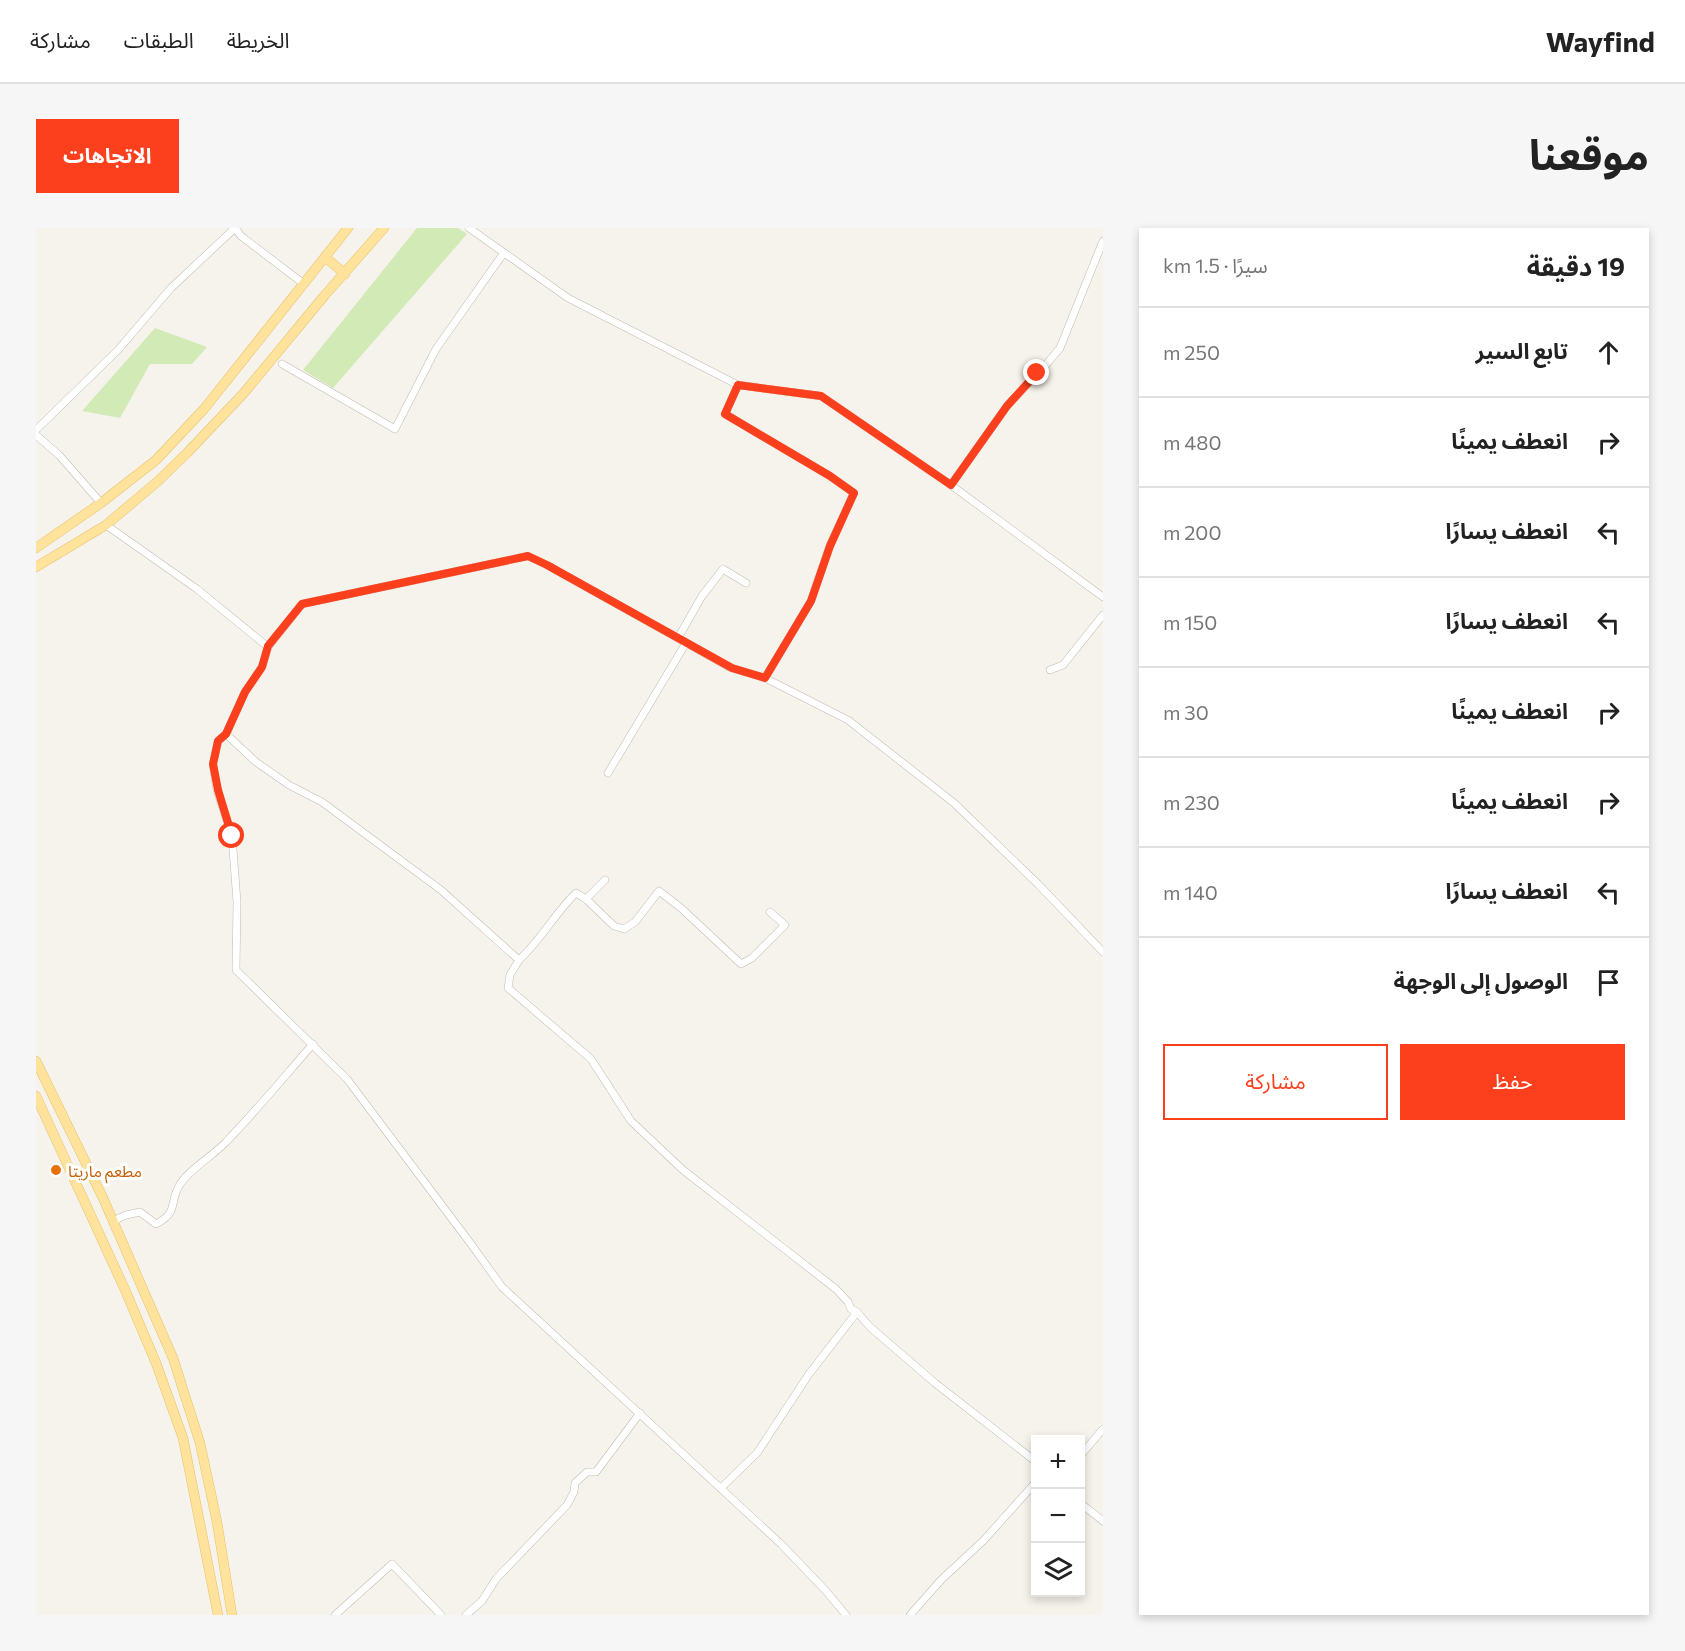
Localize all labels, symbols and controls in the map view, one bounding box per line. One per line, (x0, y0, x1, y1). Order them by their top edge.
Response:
text: Wayfind (1546, 24, 1655, 58)
text: مشاركة (30, 27, 91, 52)
text: الطبقات (124, 27, 194, 52)
text: الخريطة (227, 27, 290, 52)
button: الاتجاهات (36, 119, 179, 193)
text: موقعنا (1529, 127, 1649, 179)
text: 19 دقيقة (1527, 250, 1625, 281)
text: سيرًا · 1.5 km (1163, 253, 1268, 277)
icon: ahead (1592, 336, 1625, 369)
text: تابع السير (1476, 337, 1568, 364)
text: 250 m (1163, 340, 1220, 364)
route end (1023, 359, 1049, 385)
icon: right (1592, 426, 1625, 459)
text: انعطف يمينًا (1451, 427, 1568, 454)
text: 480 m (1163, 430, 1222, 454)
icon: left (1592, 516, 1625, 549)
text: انعطف يسارًا (1446, 517, 1568, 544)
text: 200 m (1163, 520, 1221, 544)
icon: left (1592, 606, 1625, 639)
text: انعطف يسارًا (1446, 607, 1568, 634)
text: 150 m (1163, 610, 1217, 634)
icon: right (1592, 696, 1625, 729)
text: انعطف يمينًا (1451, 697, 1568, 724)
text: 30 m (1163, 700, 1209, 724)
icon: right (1592, 786, 1625, 819)
text: انعطف يمينًا (1451, 787, 1568, 814)
text: 230 m (1163, 790, 1220, 814)
route start (218, 822, 244, 848)
icon: left (1592, 876, 1625, 909)
text: انعطف يسارًا (1446, 877, 1568, 904)
text: 140 m (1163, 880, 1218, 904)
icon: arrive (1592, 966, 1625, 999)
text: الوصول إلى الوجهة (1393, 967, 1568, 994)
button: مشاركة (1163, 1044, 1388, 1120)
button: حفظ (1400, 1044, 1625, 1120)
place label: مطعم ماريتا (68, 1161, 142, 1184)
marker: مطعم ماريتا (49, 1163, 63, 1177)
map controls (1031, 1435, 1085, 1597)
button: + (1031, 1435, 1085, 1489)
button: − (1031, 1489, 1085, 1543)
button: layers (1031, 1543, 1085, 1597)

